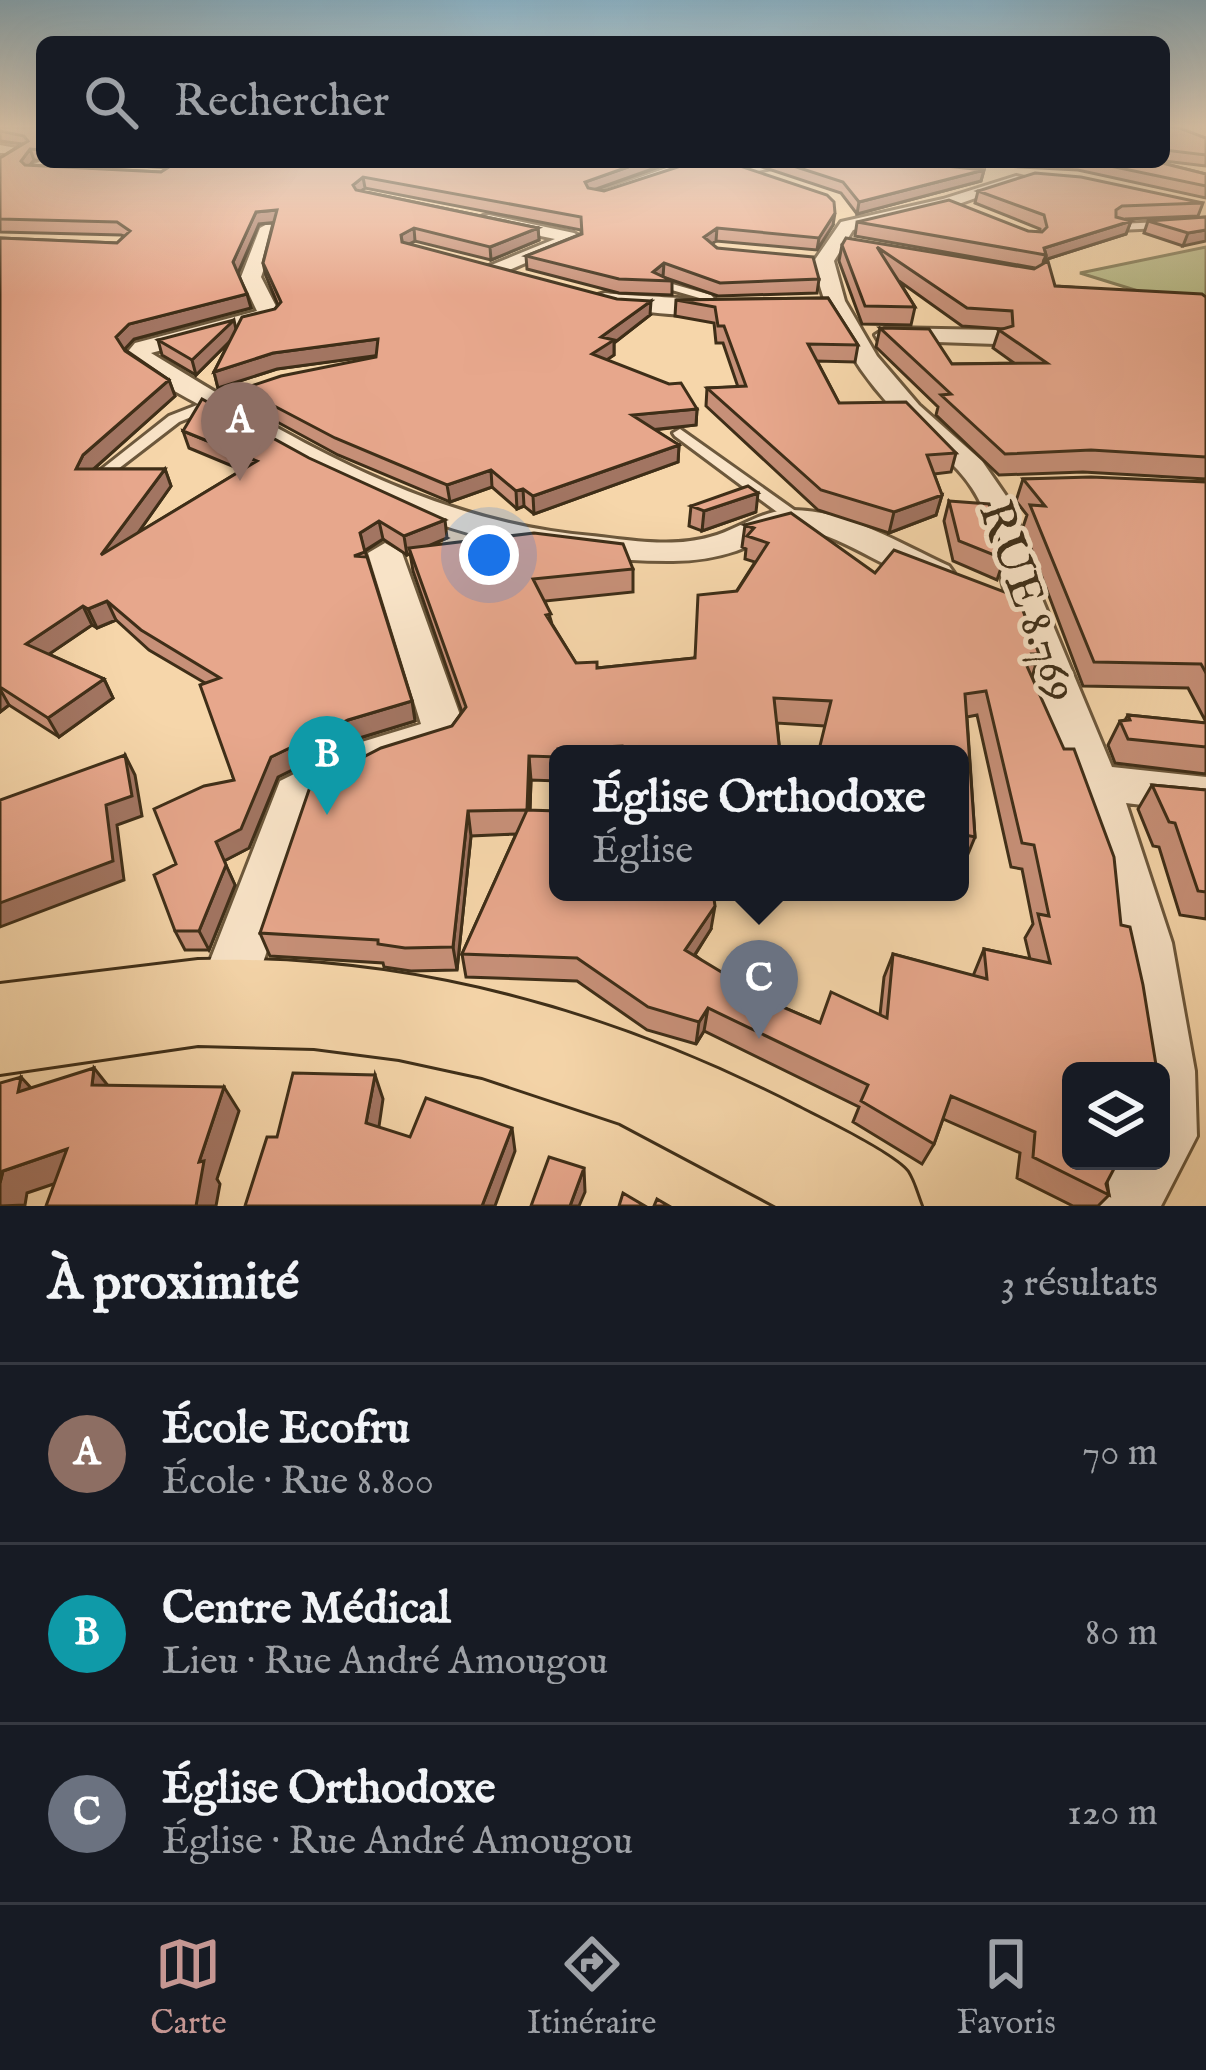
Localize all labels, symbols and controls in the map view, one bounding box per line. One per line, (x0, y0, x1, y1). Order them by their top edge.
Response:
search box (36, 36, 1170, 168)
icon: search (78, 69, 144, 135)
text: Rechercher (174, 74, 389, 131)
pin: A (201, 382, 279, 481)
street label: RUE 8.769 (963, 493, 1091, 711)
your location (459, 525, 519, 585)
pin: B (288, 716, 366, 815)
popup (549, 745, 969, 901)
text: Église Orthodoxe (592, 770, 926, 827)
text: Église (592, 827, 693, 876)
pin: C (720, 940, 798, 1039)
map controls (1062, 1062, 1170, 1170)
button: layers (1062, 1062, 1170, 1170)
text: À proximité (48, 1252, 299, 1317)
text: 3 résultats (1001, 1260, 1158, 1309)
text: École Ecofru (162, 1401, 410, 1458)
text: A (74, 1429, 100, 1478)
text: 70 m (1082, 1429, 1158, 1478)
text: École · Rue 8.800 (162, 1458, 434, 1507)
text: Centre Médical (162, 1581, 451, 1638)
text: B (74, 1609, 100, 1658)
text: 80 m (1085, 1609, 1158, 1658)
text: Lieu · Rue André Amougou (162, 1638, 608, 1687)
text: Église Orthodoxe (162, 1761, 496, 1818)
text: C (73, 1789, 101, 1838)
text: 120 m (1067, 1789, 1158, 1838)
text: Église · Rue André Amougou (162, 1818, 633, 1867)
tab: Carte (150, 1931, 227, 2045)
tab: Itinéraire (527, 1931, 656, 2045)
tab: Favoris (957, 1931, 1056, 2045)

